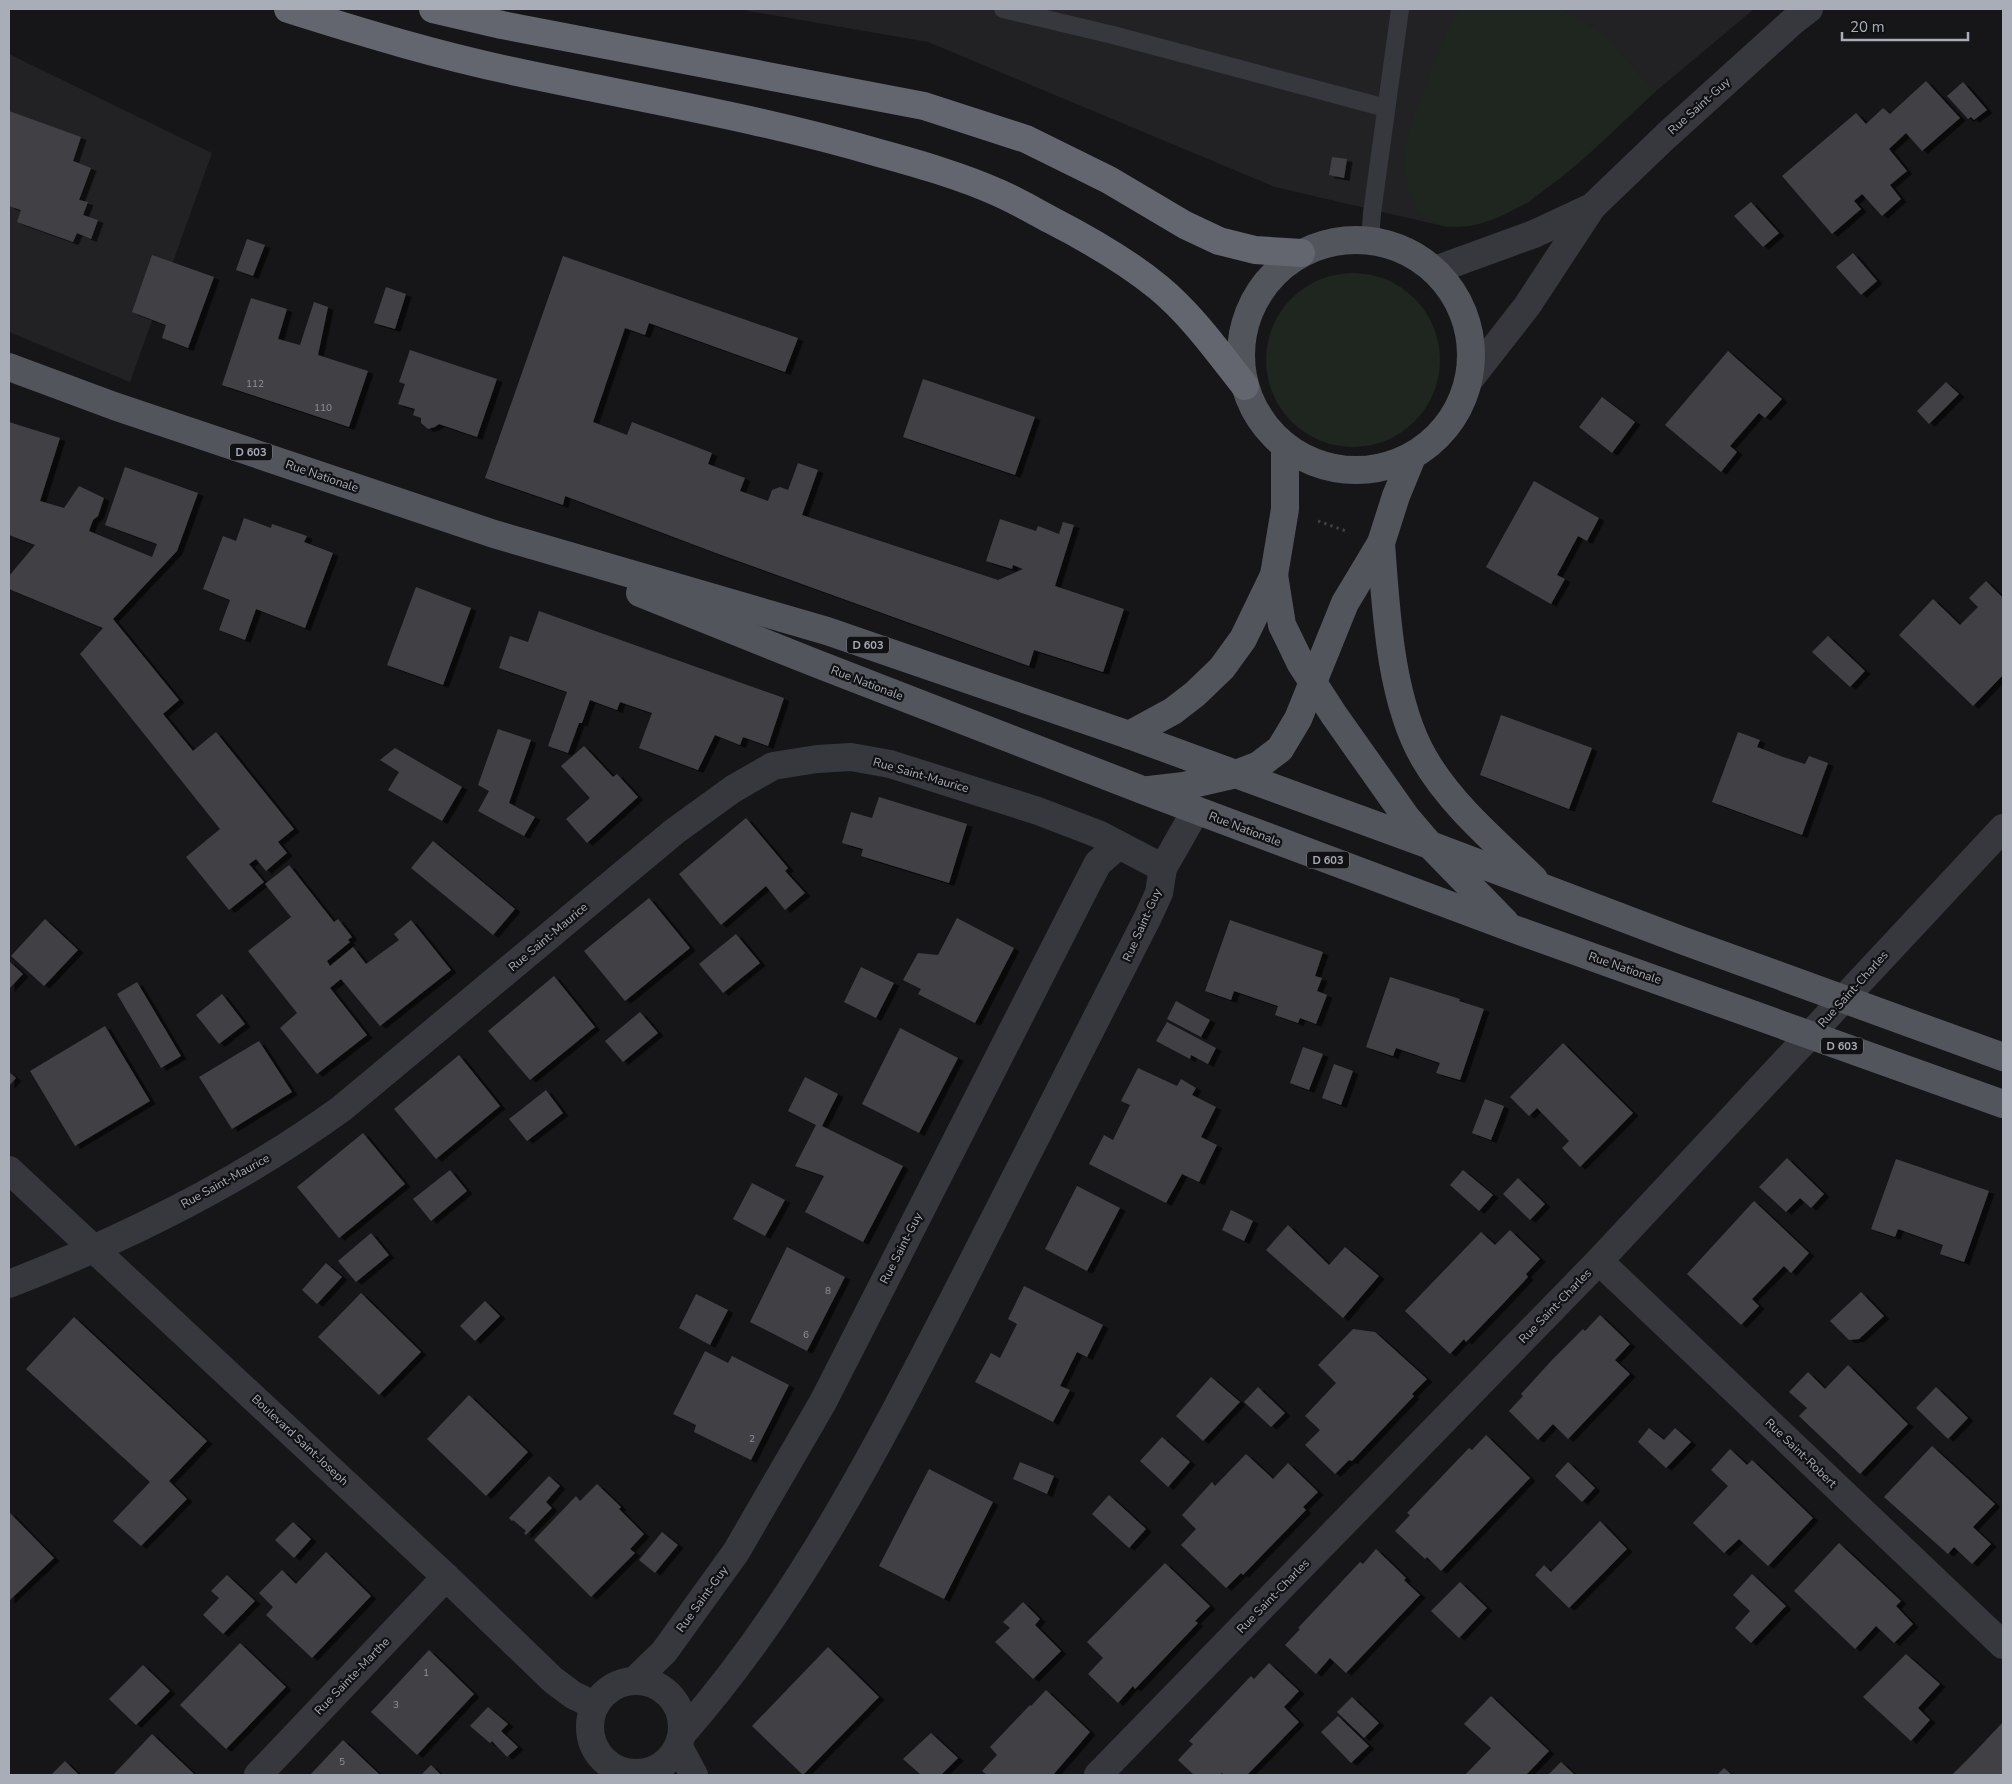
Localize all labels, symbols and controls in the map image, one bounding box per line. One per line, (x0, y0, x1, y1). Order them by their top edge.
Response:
scale bar (1842, 10, 1968, 42)
text: 20 m (1850, 17, 1885, 37)
street label: Rue Saint-Guy (1665, 73, 1734, 138)
house number: 112 (246, 377, 264, 391)
house number: 110 (314, 401, 332, 415)
road number: D 603 (230, 444, 272, 461)
street label: Rue Nationale (283, 456, 361, 496)
road number: D 603 (847, 636, 889, 654)
street label: Rue Nationale (829, 662, 905, 704)
street label: Rue Saint-Maurice (871, 754, 971, 796)
street label: Rue Nationale (1207, 808, 1283, 850)
road number: D 603 (1307, 852, 1349, 868)
street label: Rue Saint-Guy (1119, 885, 1166, 964)
street label: Rue Saint-Maurice (505, 899, 591, 975)
street label: Rue Saint-Charles (1814, 947, 1892, 1031)
street label: Rue Nationale (1586, 948, 1664, 988)
road number: D 603 (1821, 1038, 1863, 1054)
street label: Rue Saint-Maurice (178, 1150, 272, 1212)
street label: Rue Saint-Guy (876, 1209, 926, 1287)
street label: Rue Saint-Charles (1515, 1265, 1595, 1347)
house number: 8 (825, 1284, 831, 1298)
house number: 6 (803, 1328, 809, 1342)
street label: Boulevard Saint-Joseph (248, 1391, 352, 1489)
street label: Rue Saint-Robert (1762, 1415, 1841, 1492)
house number: 2 (749, 1432, 755, 1446)
street label: Rue Saint-Charles (1233, 1555, 1313, 1637)
street label: Rue Saint-Guy (672, 1562, 732, 1635)
street label: Rue Sainte-Marthe (311, 1634, 393, 1718)
house number: 1 (423, 1666, 429, 1680)
house number: 3 (393, 1698, 399, 1712)
house number: 5 (339, 1755, 345, 1769)

